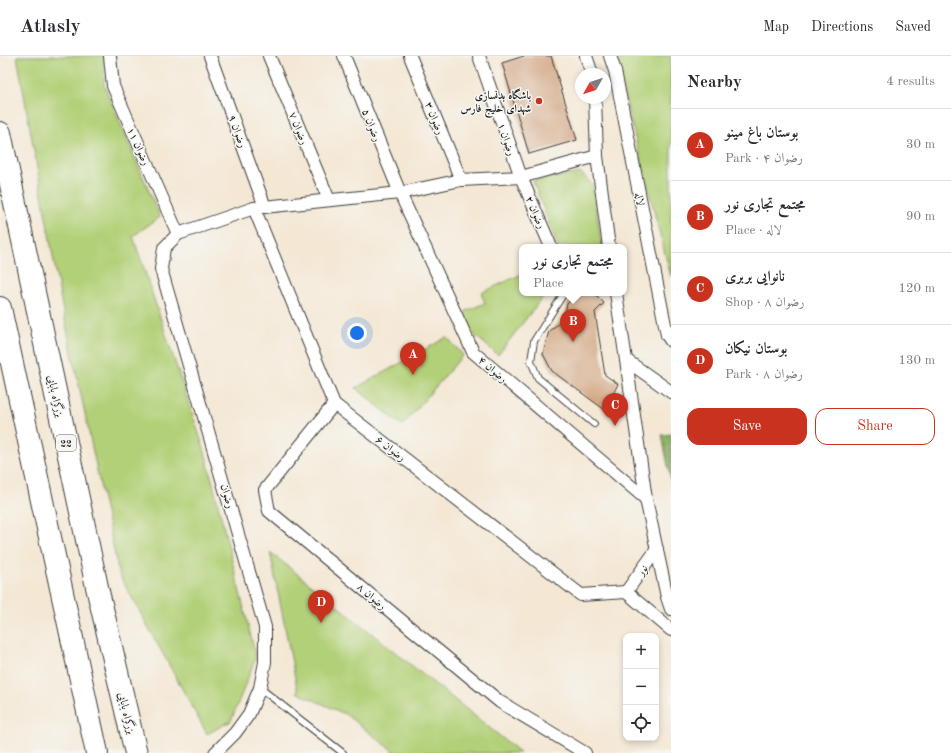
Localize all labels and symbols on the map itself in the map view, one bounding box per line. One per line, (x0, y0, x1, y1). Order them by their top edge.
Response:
north arrow (575, 68, 611, 104)
place label: باشگاه بدنسازی شهدای خلیج فارس (460, 88, 531, 118)
marker: باشگاه بدنسازی شهدای خلیج فارس (534, 96, 544, 106)
street label: رضوان ۳ (422, 101, 445, 136)
street label: رضوان ۵ (359, 108, 382, 143)
street label: رضوان ۷ (286, 111, 309, 146)
street label: رضوان ۹ (226, 114, 248, 149)
street label: رضوان ۱ (495, 122, 516, 157)
street label: رضوان ۱۱ (124, 126, 151, 167)
street label: لاله (632, 192, 645, 207)
street label: رضوان ۲ (523, 195, 547, 230)
pin: B (560, 309, 586, 342)
your location (347, 323, 367, 343)
pin: A (400, 342, 426, 375)
street label: رضوان ۴ (475, 355, 509, 385)
street label: بزرگراه بابایی (44, 374, 67, 419)
pin: C (602, 393, 628, 426)
street label: رضوان ۶ (373, 434, 407, 464)
road number: 22 (56, 435, 76, 451)
street label: رضوان (218, 483, 235, 510)
street label: نور (635, 563, 651, 579)
street label: رضوان ۸ (354, 582, 388, 612)
pin: D (308, 590, 334, 623)
street label: بزرگراه بابایی (114, 691, 139, 736)

